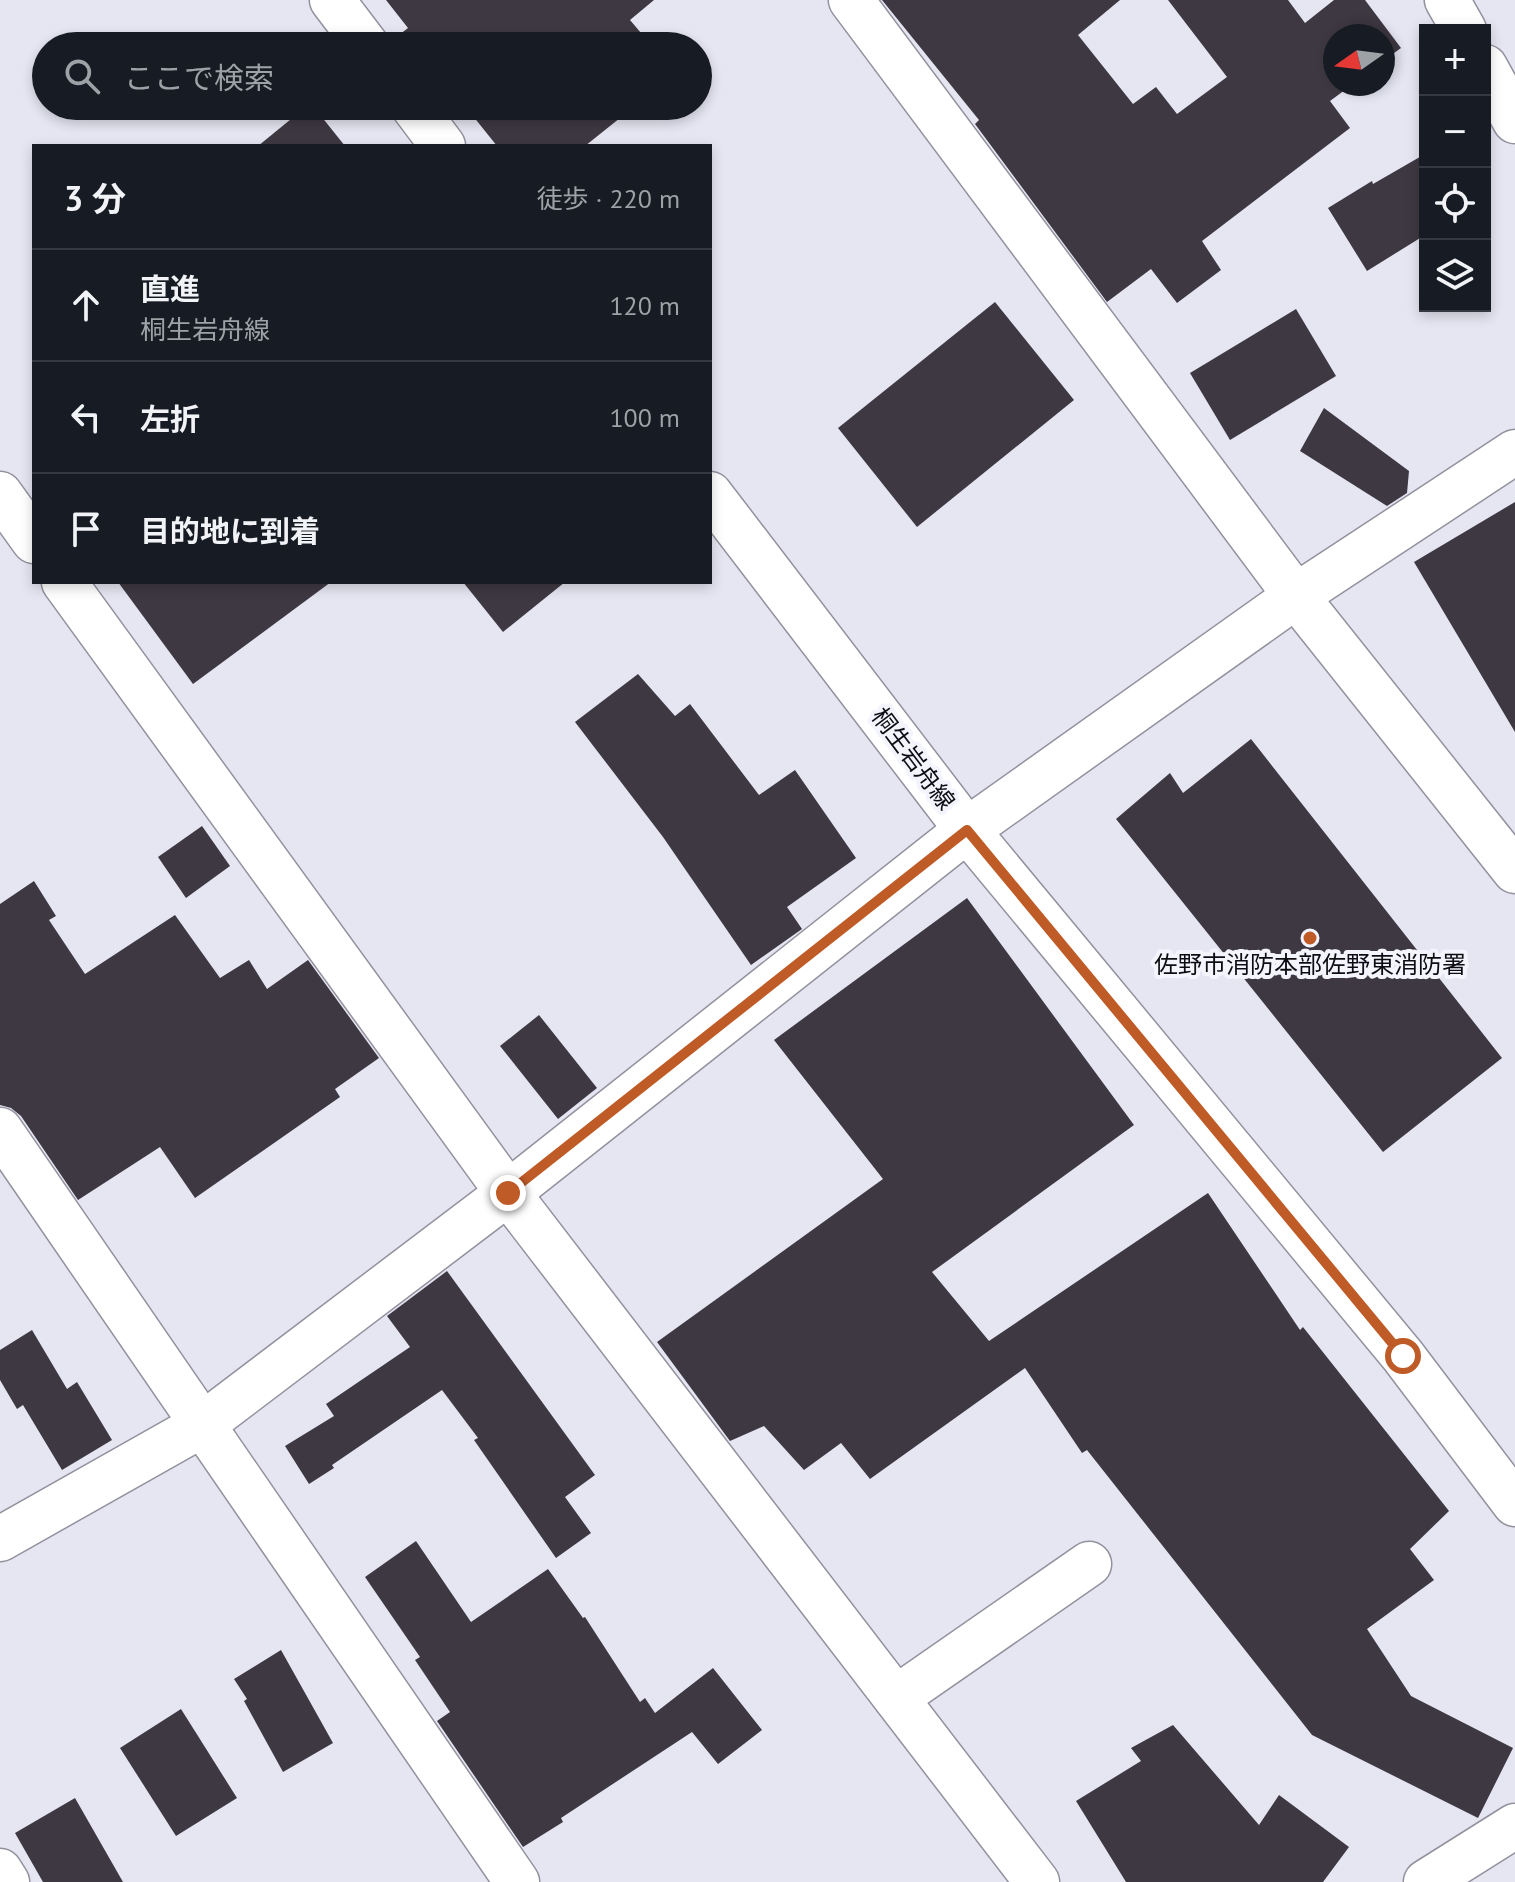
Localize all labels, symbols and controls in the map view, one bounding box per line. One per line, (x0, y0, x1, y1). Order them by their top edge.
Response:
north arrow (1323, 24, 1395, 96)
map controls (1419, 24, 1491, 312)
button: + (1419, 24, 1491, 96)
search box (32, 32, 712, 120)
icon: search (60, 54, 104, 98)
text: ここで検索 (124, 58, 274, 97)
button: − (1419, 96, 1491, 168)
button: locate (1419, 168, 1491, 240)
text: 3 分 (64, 176, 126, 220)
text: 徒歩 · 220 m (537, 182, 680, 215)
button: layers (1419, 240, 1491, 312)
text: 直進 (140, 269, 200, 308)
icon: ahead (64, 283, 108, 327)
text: 120 m (609, 289, 680, 322)
text: 桐生岩舟線 (140, 313, 270, 346)
icon: left (64, 395, 108, 439)
text: 左折 (140, 399, 200, 438)
text: 100 m (609, 401, 680, 434)
icon: arrive (64, 507, 108, 551)
text: 目的地に到着 (140, 511, 320, 550)
street label: 桐生岩舟線 (865, 701, 962, 816)
marker: 佐野市消防本部佐野東消防署 (1301, 929, 1319, 947)
place label: 佐野市消防本部佐野東消防署 (1154, 949, 1466, 980)
route end (490, 1175, 526, 1211)
route start (1385, 1338, 1421, 1374)

